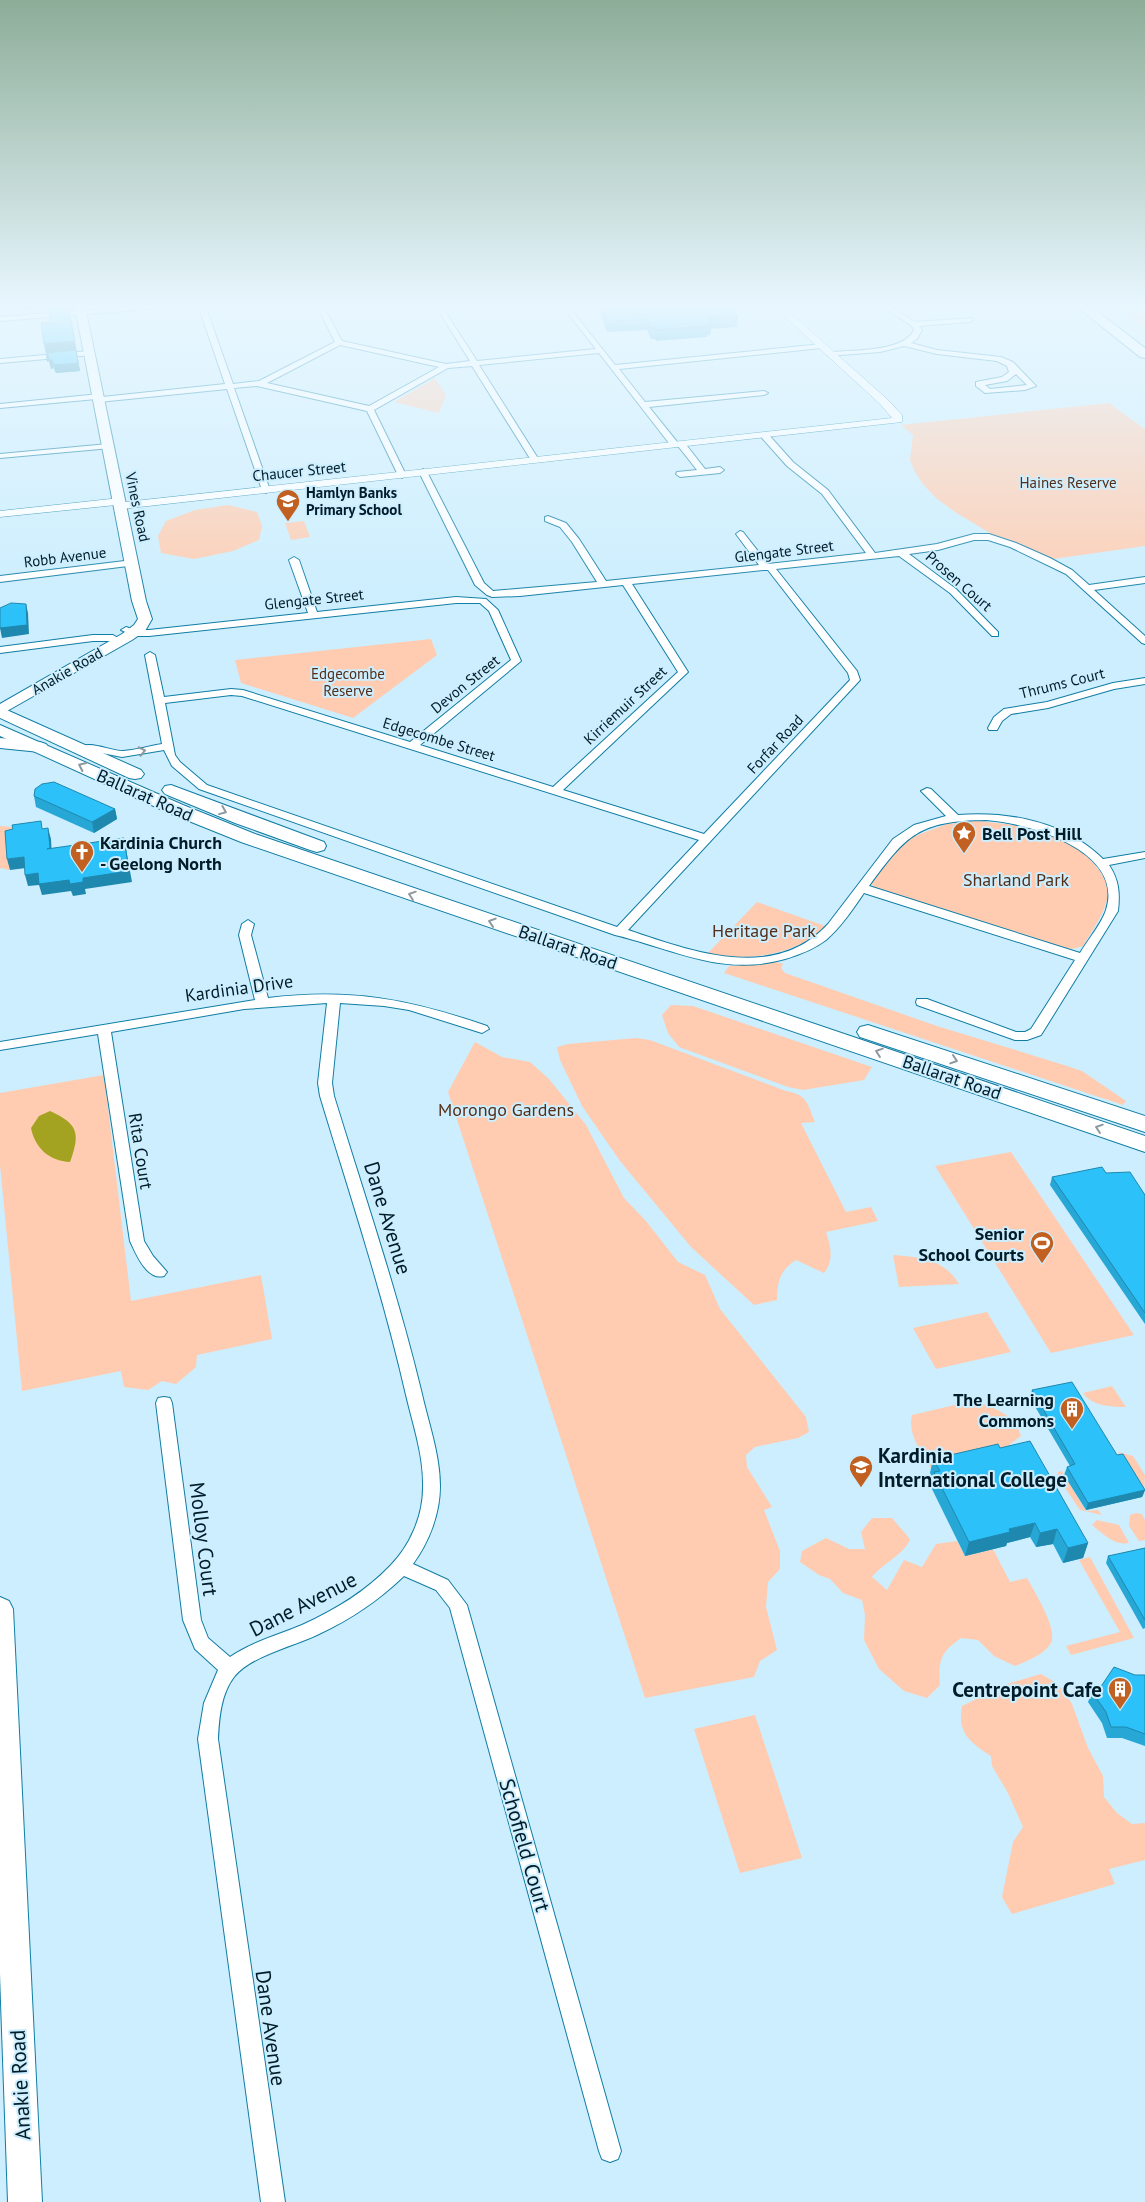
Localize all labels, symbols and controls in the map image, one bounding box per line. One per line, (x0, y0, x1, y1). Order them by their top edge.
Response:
street label: Chaucer Street (251, 457, 347, 485)
street label: Vines Road (121, 470, 155, 543)
park label: Haines Reserve (1019, 473, 1117, 492)
place label: Hamlyn Banks Primary School (306, 483, 402, 519)
school or university icon: Hamlyn Banks Primary School (275, 488, 301, 522)
street label: Glengate Street (733, 535, 835, 567)
street label: Robb Avenue (23, 543, 107, 571)
street label: Prosen Court (922, 547, 996, 615)
street label: Glengate Street (263, 584, 365, 614)
street label: Anakie Road (28, 643, 106, 699)
street label: Devon Street (427, 651, 503, 717)
street label: Kirriemuir Street (579, 662, 671, 748)
street label: Thrums Court (1017, 663, 1107, 703)
park label: Edgecombe Reserve (311, 664, 385, 700)
street label: Forfar Road (743, 710, 807, 778)
street label: Edgecombe Street (381, 713, 497, 765)
one-way arrow (138, 746, 147, 757)
one-way arrow (78, 762, 87, 773)
street label: Ballarat Road (93, 764, 197, 826)
one-way arrow (218, 805, 227, 815)
place icon: Bell Post Hill (951, 820, 977, 854)
place label: Bell Post Hill (982, 822, 1083, 845)
place label: Kardinia Church - Geelong North (100, 831, 222, 875)
church icon: Kardinia Church - Geelong North (69, 839, 95, 873)
park label: Sharland Park (963, 868, 1069, 891)
one-way arrow (409, 891, 417, 901)
one-way arrow (489, 918, 497, 928)
street label: Ballarat Road (516, 919, 620, 975)
park label: Heritage Park (712, 919, 816, 942)
street label: Kardinia Drive (184, 969, 294, 1007)
one-way arrow (875, 1048, 884, 1058)
street label: Ballarat Road (900, 1049, 1004, 1105)
one-way arrow (950, 1054, 958, 1064)
park label: Morongo Gardens (438, 1098, 574, 1121)
street label: Rita Court (124, 1111, 158, 1191)
one-way arrow (1095, 1124, 1104, 1134)
street label: Dane Avenue (358, 1158, 418, 1278)
place label: Senior School Courts (918, 1222, 1025, 1266)
sports icon: Senior School Courts (1029, 1230, 1055, 1264)
place label: The Learning Commons (953, 1388, 1054, 1432)
building icon: The Learning Commons (1059, 1396, 1085, 1430)
place label: Kardinia International College (878, 1442, 1067, 1493)
school or university icon: Kardinia International College (848, 1454, 874, 1488)
street label: Molloy Court (184, 1481, 224, 1597)
street label: Dane Avenue (245, 1565, 361, 1643)
place label: Centrepoint Cafe (952, 1676, 1102, 1703)
building icon: Centrepoint Cafe (1107, 1676, 1133, 1710)
street label: Schofield Court (493, 1775, 557, 1915)
street label: Dane Avenue (250, 1968, 292, 2088)
street label: Anakie Road (4, 2029, 36, 2141)

